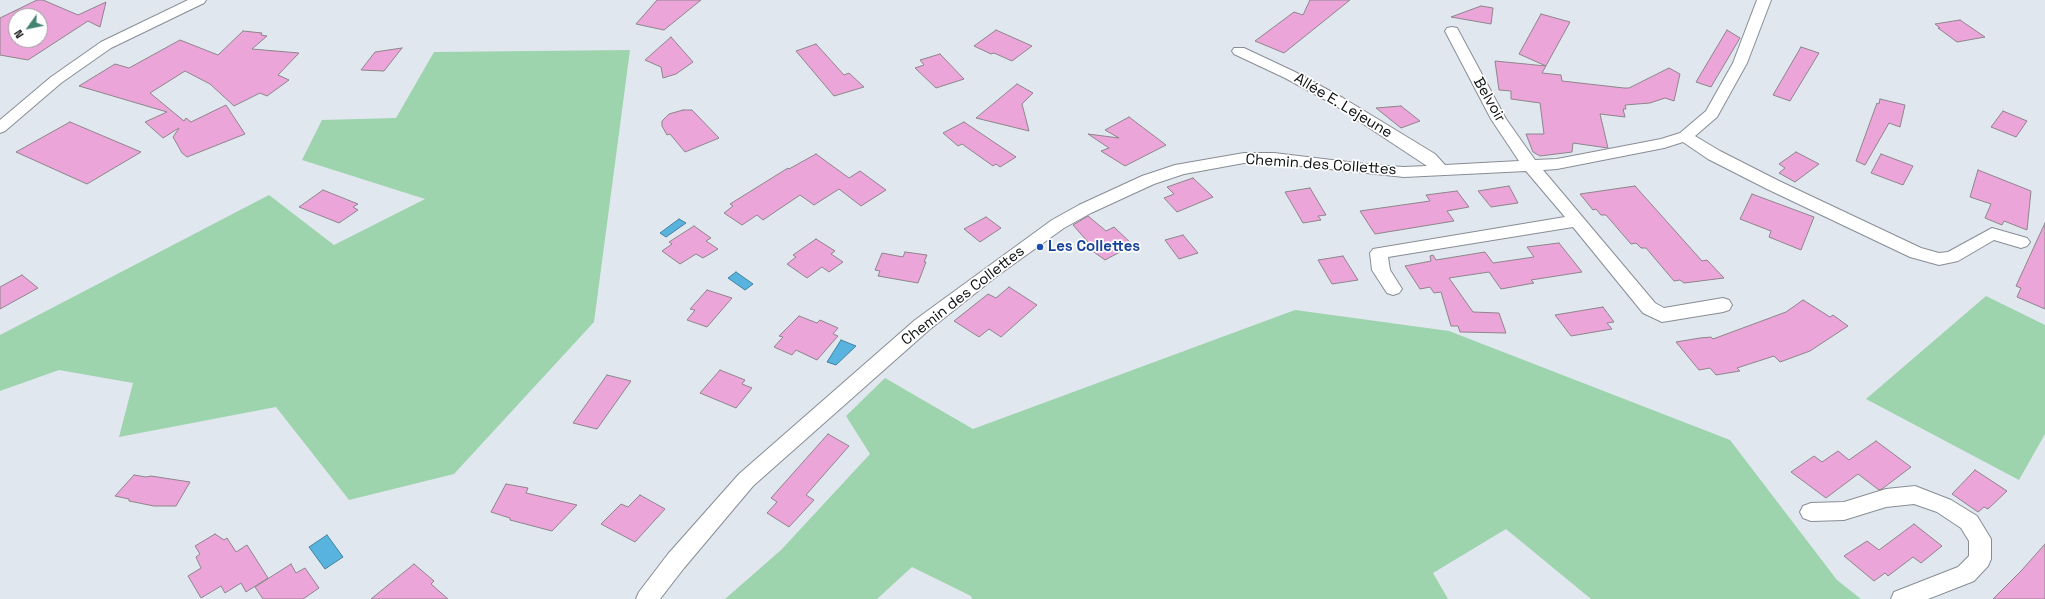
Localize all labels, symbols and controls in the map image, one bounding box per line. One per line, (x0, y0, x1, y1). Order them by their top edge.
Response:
north arrow (8, 8, 48, 48)
text: N (11, 27, 27, 41)
street label: Allée E. Lejeune (1291, 70, 1395, 142)
street label: Belvoir (1469, 74, 1509, 126)
street label: Chemin des Collettes (1245, 151, 1397, 179)
place label: Les Collettes (1048, 238, 1140, 256)
street label: Chemin des Collettes (898, 242, 1028, 350)
marker: Les Collettes (1035, 242, 1045, 252)

